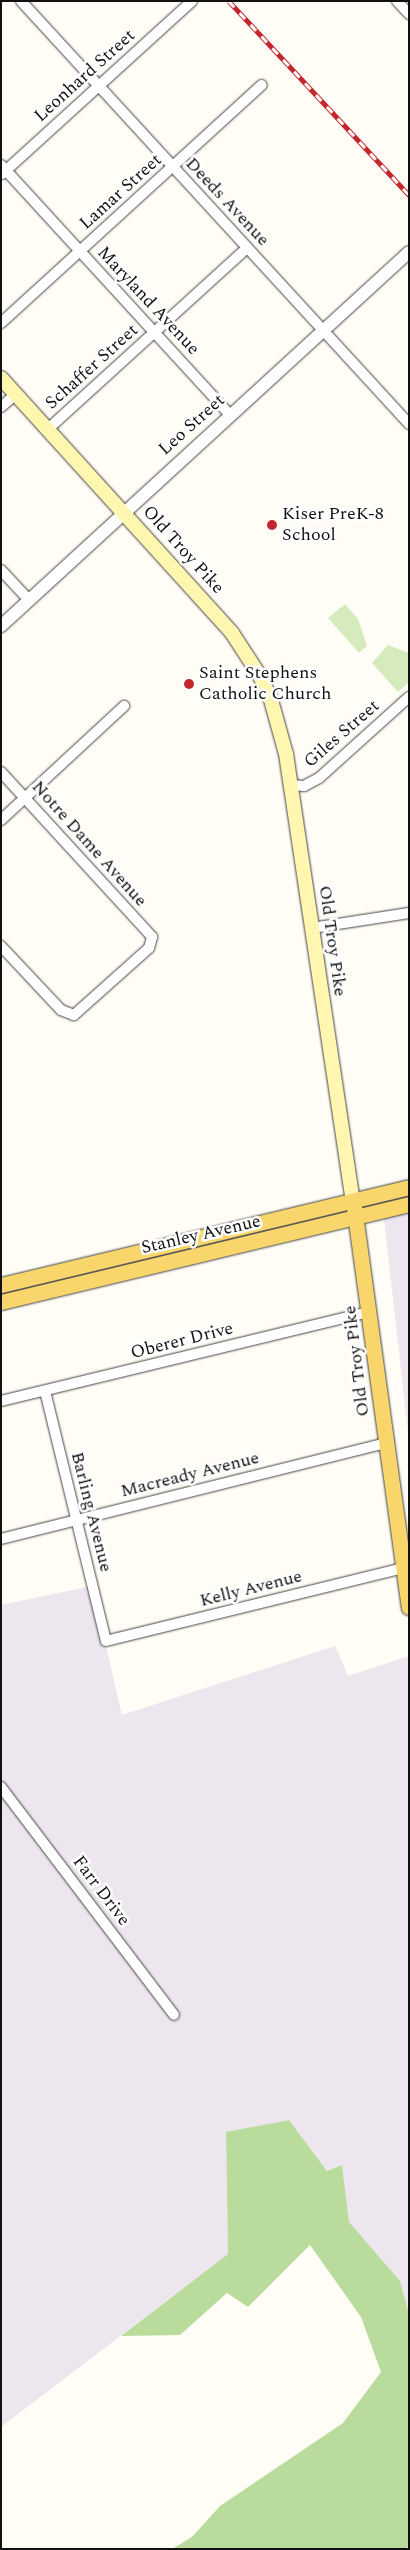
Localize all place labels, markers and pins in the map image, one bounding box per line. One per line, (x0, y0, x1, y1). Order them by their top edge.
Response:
place label: Kiser PreK-8 School (282, 504, 384, 546)
marker: Kiser PreK-8 School (266, 519, 278, 531)
place label: Saint Stephens Catholic Church (199, 663, 331, 706)
marker: Saint Stephens Catholic Church (183, 678, 195, 690)

